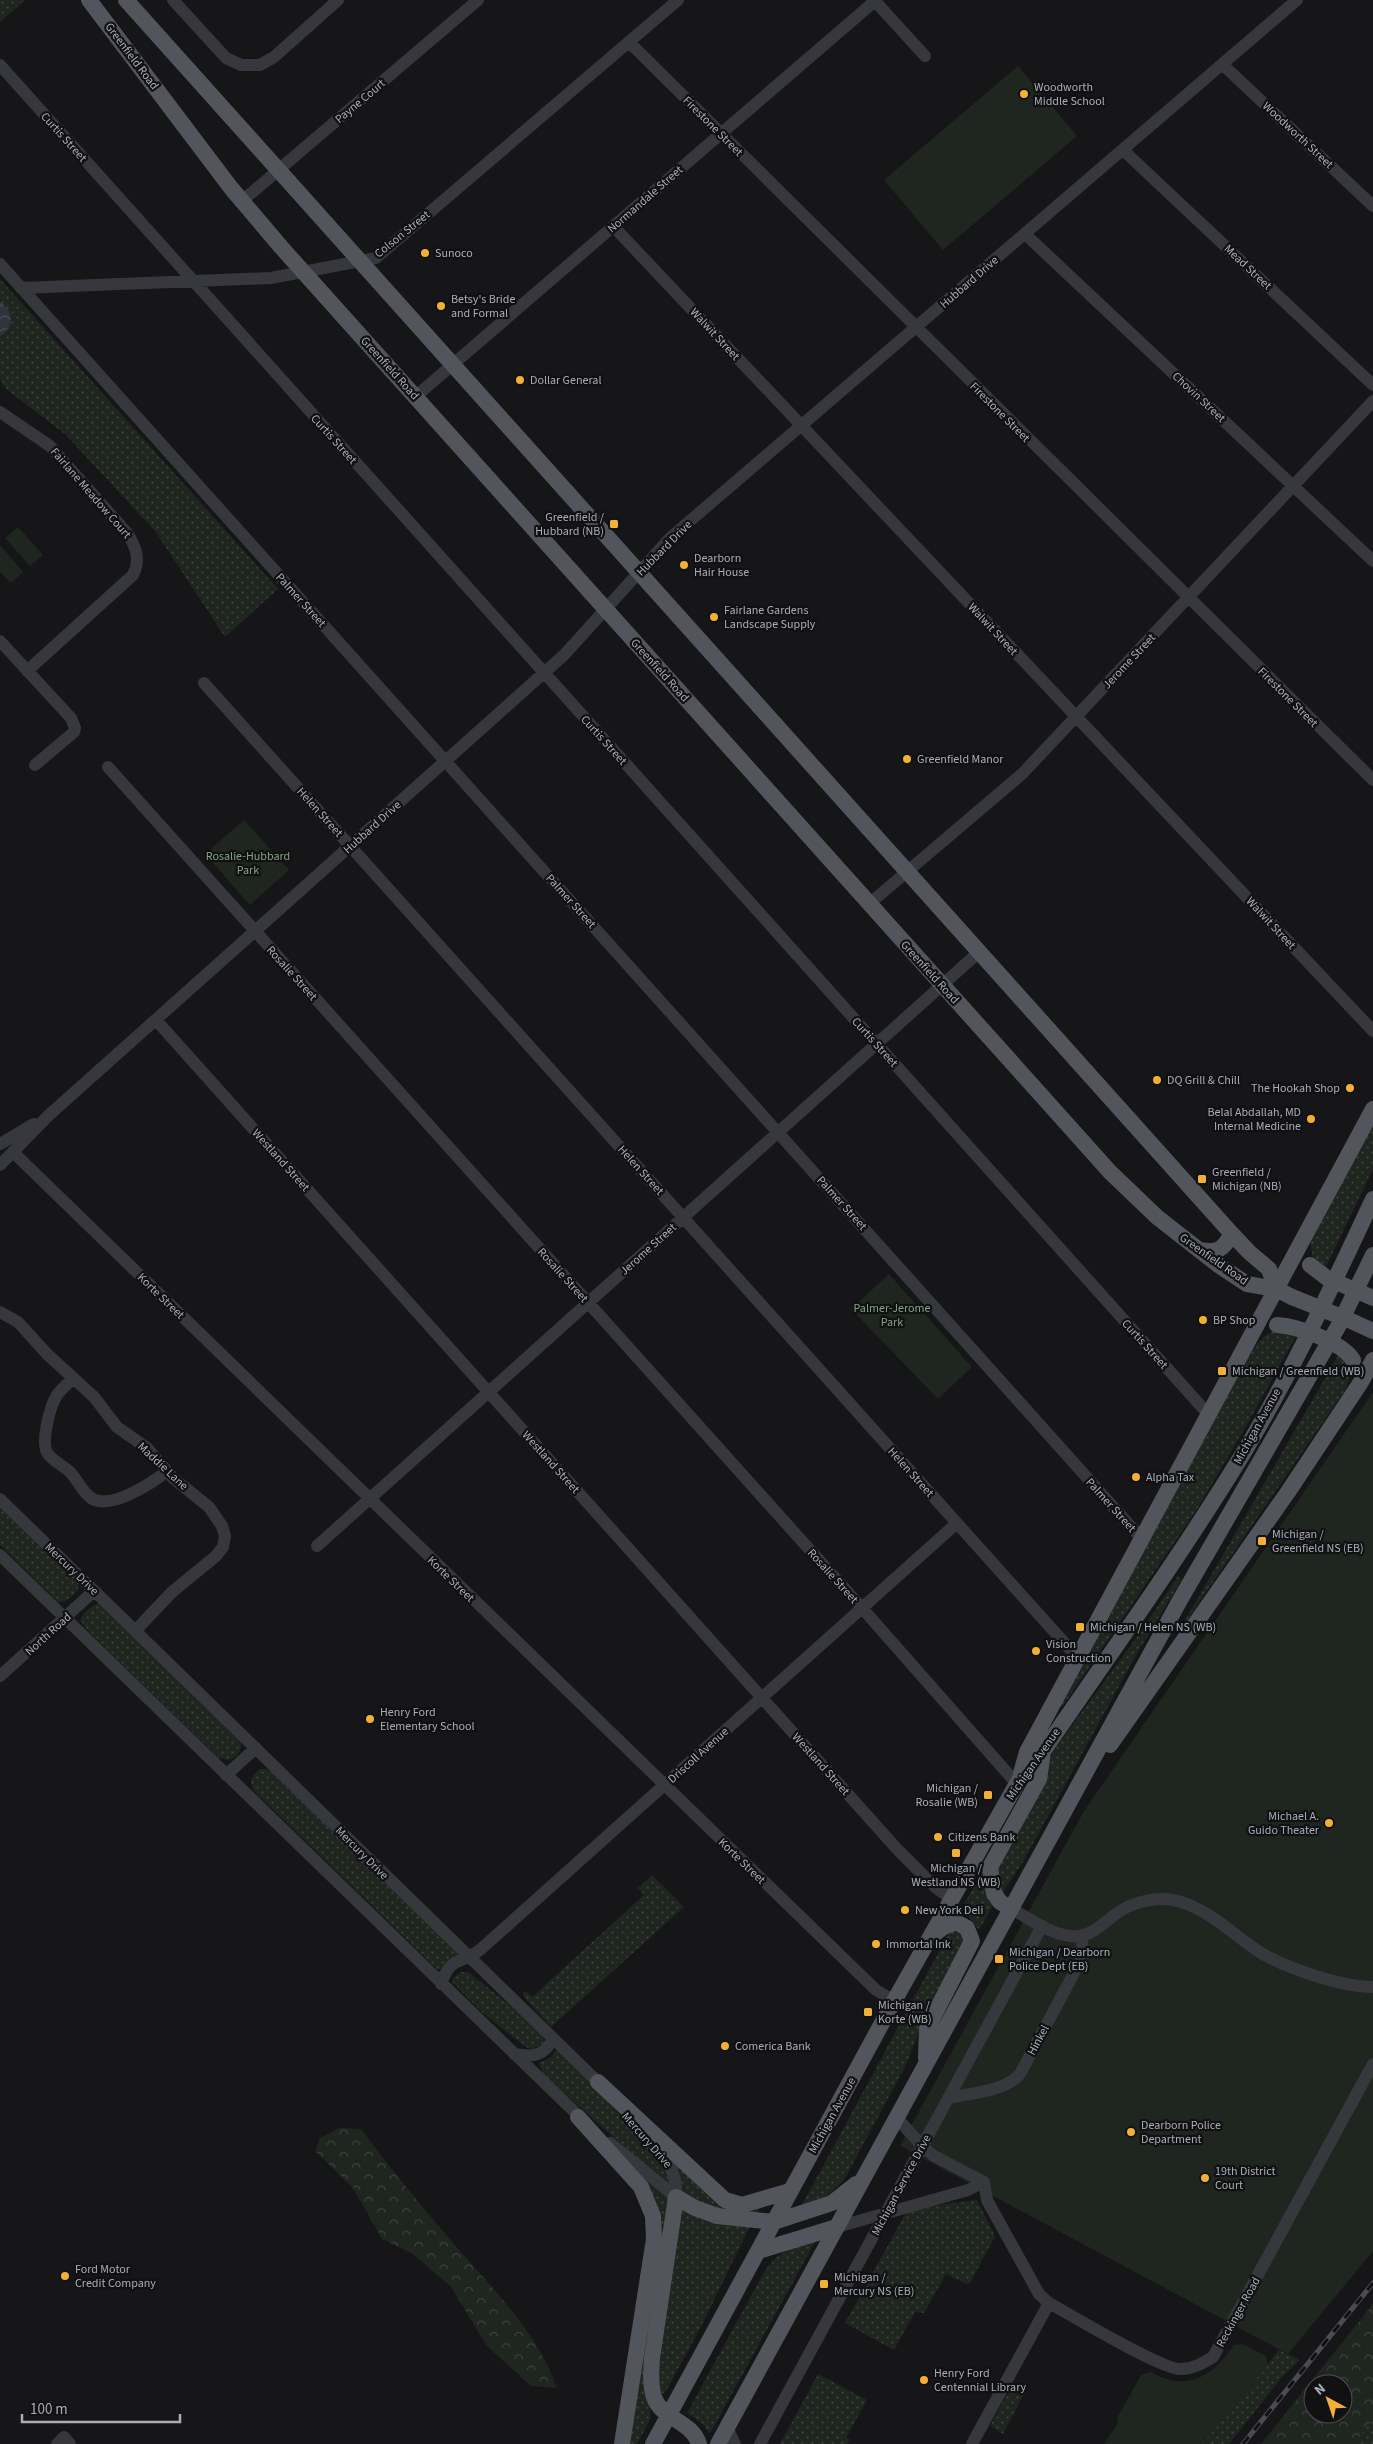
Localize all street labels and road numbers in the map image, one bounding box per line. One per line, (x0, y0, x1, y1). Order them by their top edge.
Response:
street label: Greenfield Road (101, 19, 163, 93)
street label: Payne Court (332, 75, 389, 127)
street label: Firestone Street (679, 92, 747, 160)
street label: Woodworth Street (1258, 98, 1337, 173)
street label: Curtis Street (37, 109, 91, 166)
street label: Normandale Street (604, 162, 687, 237)
street label: Colson Street (371, 207, 434, 262)
street label: Mead Street (1220, 241, 1275, 294)
street label: Hubbard Drive (936, 252, 1002, 313)
street label: Walwit Street (686, 304, 744, 364)
street label: Greenfield Road (356, 333, 423, 404)
street label: Chovin Street (1168, 368, 1229, 427)
street label: Firestone Street (966, 378, 1034, 446)
street label: Curtis Street (307, 411, 361, 468)
street label: Fairlane Meadow Court (46, 444, 135, 543)
street label: Hubbard Drive (633, 517, 696, 580)
street label: Palmer Street (272, 569, 330, 631)
street label: Walwit Street (964, 599, 1022, 659)
street label: Jerome Street (1099, 630, 1160, 693)
street label: Greenfield Road (626, 635, 693, 706)
street label: Firestone Street (1254, 663, 1322, 731)
street label: Curtis Street (577, 712, 631, 769)
street label: Helen Street (293, 784, 347, 841)
street label: Hubbard Drive (340, 797, 405, 858)
street label: Palmer Street (542, 870, 600, 932)
street label: Walwit Street (1242, 893, 1300, 953)
street label: Greenfield Road (896, 937, 963, 1008)
street label: Rosalie Street (262, 942, 321, 1005)
street label: Curtis Street (848, 1014, 902, 1071)
street label: Westland Street (248, 1125, 313, 1195)
street label: Helen Street (614, 1142, 668, 1199)
street label: Palmer Street (813, 1172, 871, 1234)
street label: Jerome Street (616, 1219, 680, 1279)
street label: Greenfield Road (1176, 1229, 1251, 1289)
street label: Rosalie Street (533, 1244, 592, 1307)
street label: Korte Street (133, 1269, 188, 1323)
street label: Curtis Street (1118, 1316, 1172, 1373)
street label: Michigan Avenue (1230, 1385, 1285, 1467)
street label: Westland Street (518, 1427, 583, 1497)
street label: Maddie Lane (134, 1438, 192, 1494)
street label: Helen Street (884, 1444, 938, 1501)
street label: Palmer Street (1082, 1474, 1140, 1536)
street label: Mercury Drive (41, 1539, 102, 1600)
street label: Rosalie Street (803, 1545, 862, 1608)
street label: Korte Street (423, 1552, 478, 1606)
street label: North Road (21, 1609, 75, 1660)
street label: Driscoll Avenue (664, 1723, 733, 1787)
street label: Michigan Avenue (1002, 1725, 1065, 1804)
street label: Westland Street (788, 1729, 853, 1799)
street label: Mercury Drive (331, 1823, 392, 1884)
street label: Korte Street (714, 1834, 769, 1888)
street label: Hinkel (1023, 2022, 1053, 2058)
street label: Michigan Avenue (805, 2074, 860, 2156)
street label: Mercury Drive (618, 2109, 676, 2172)
street label: Michigan Service Drive (868, 2132, 935, 2239)
street label: Reckinger Road (1212, 2274, 1265, 2350)

